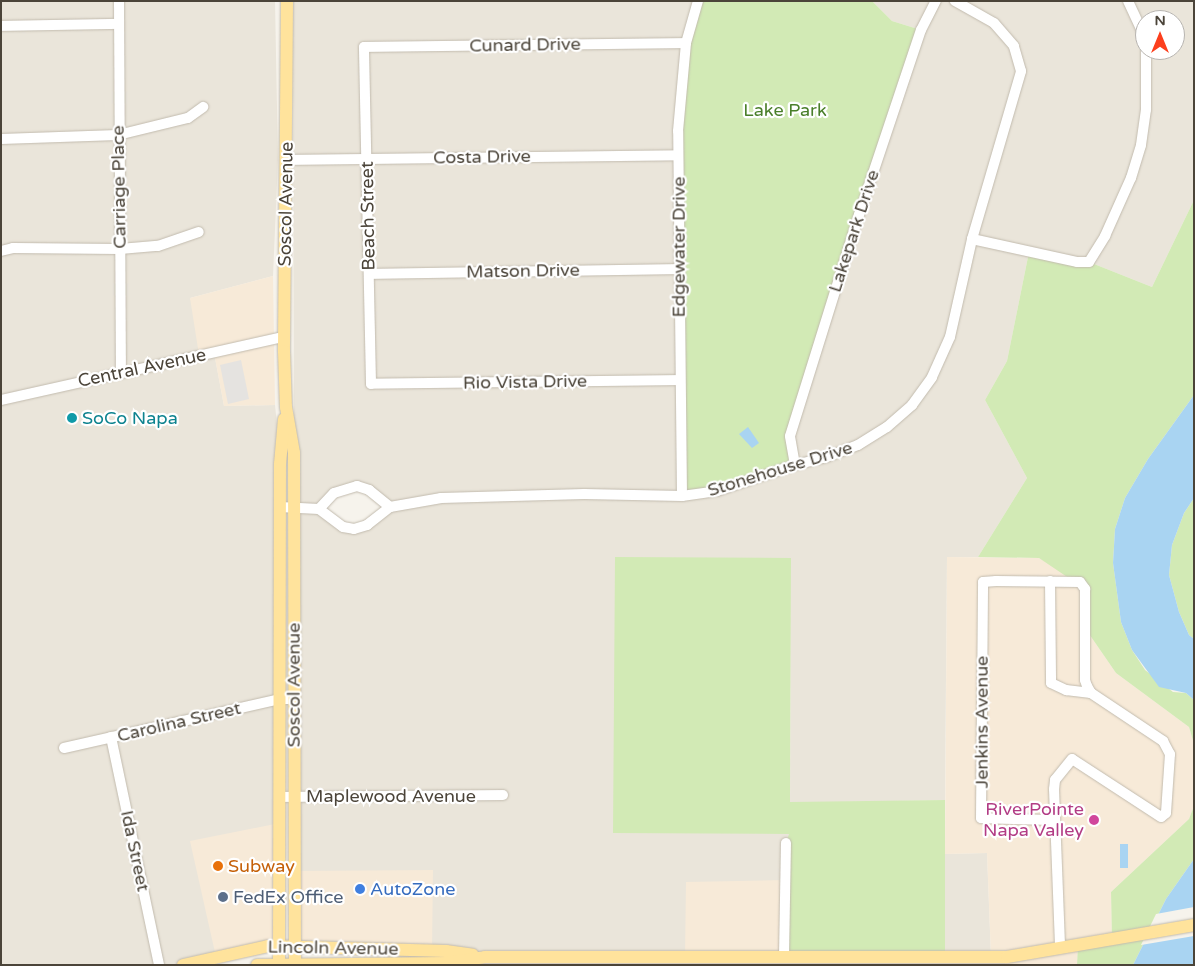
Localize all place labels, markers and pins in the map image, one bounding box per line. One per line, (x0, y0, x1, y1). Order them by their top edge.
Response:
place label: SoCo Napa (82, 407, 178, 429)
marker: SoCo Napa (66, 412, 78, 424)
place label: RiverPointe Napa Valley (983, 799, 1084, 842)
marker: RiverPointe Napa Valley (1088, 814, 1100, 826)
place label: Subway (228, 855, 295, 877)
marker: Subway (212, 860, 224, 872)
place label: AutoZone (370, 878, 455, 900)
marker: AutoZone (354, 883, 366, 895)
place label: FedEx Office (233, 886, 343, 908)
marker: FedEx Office (217, 891, 229, 903)

